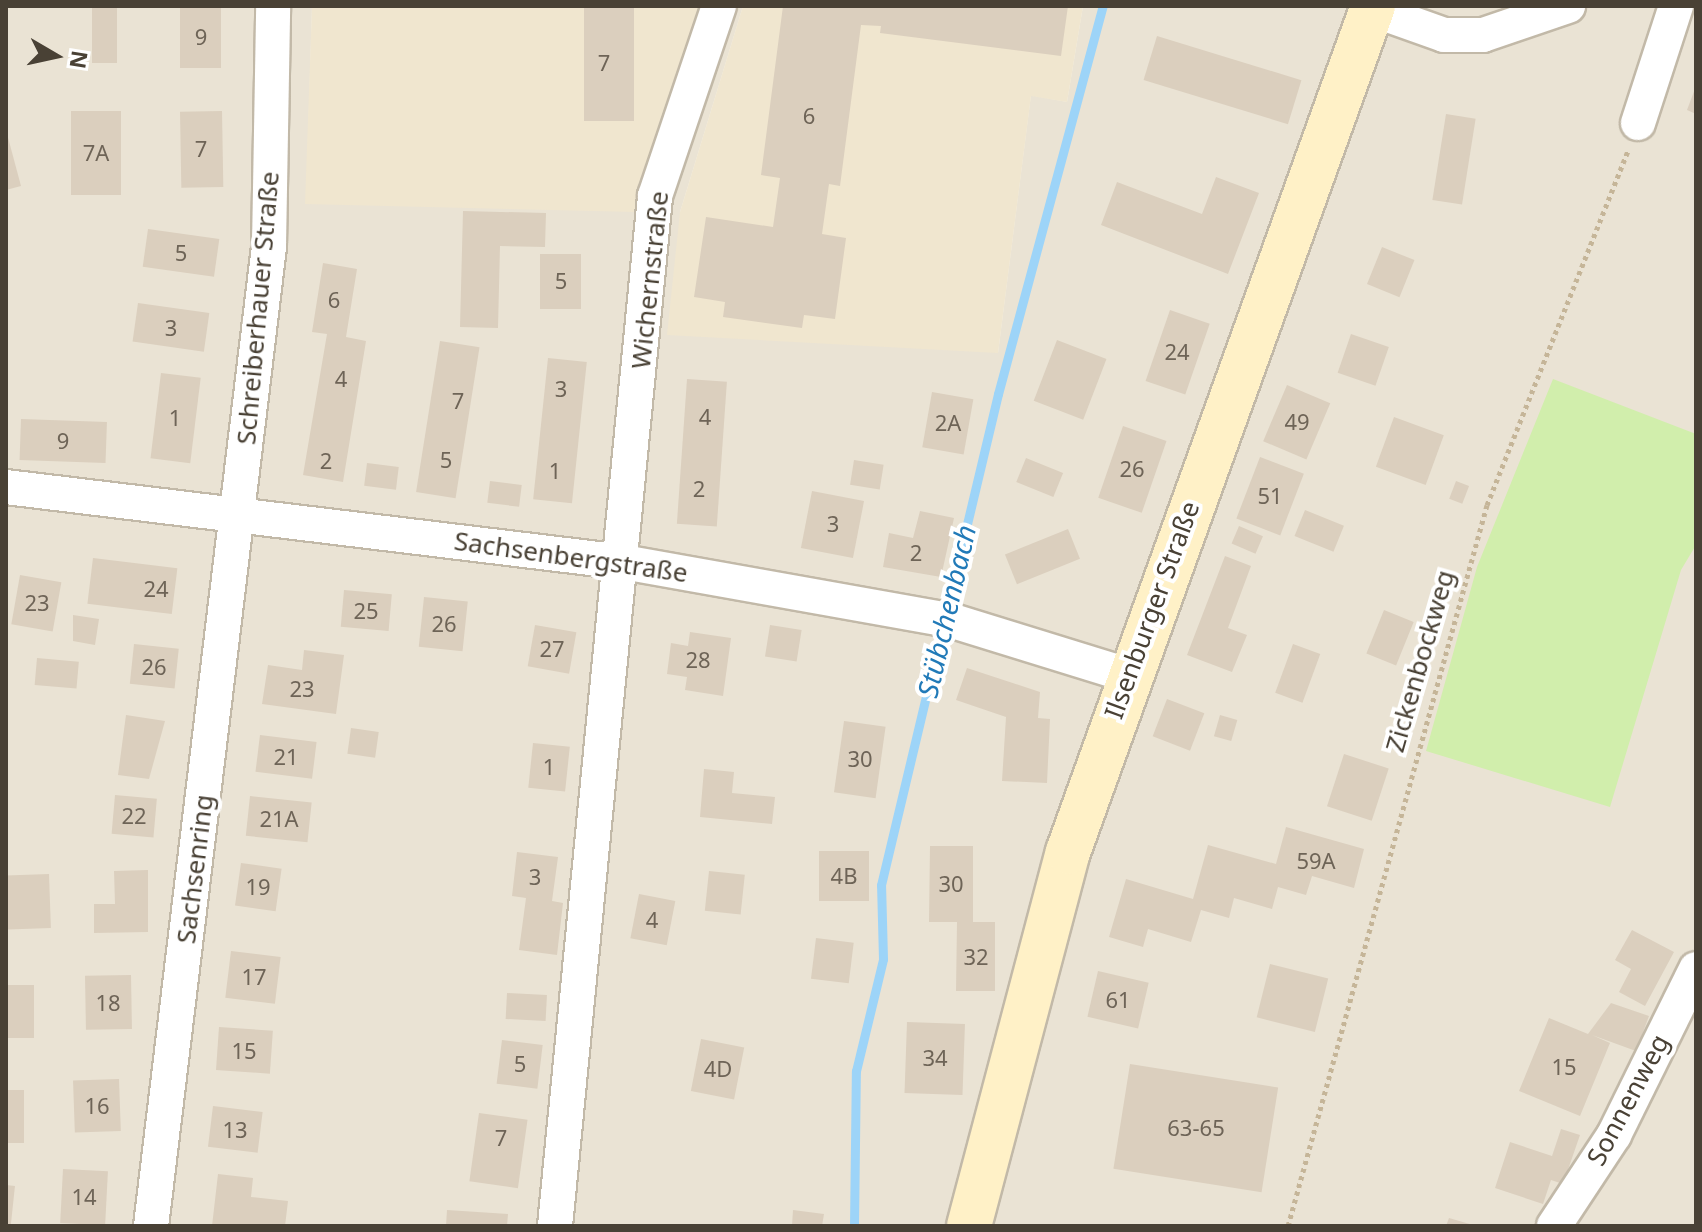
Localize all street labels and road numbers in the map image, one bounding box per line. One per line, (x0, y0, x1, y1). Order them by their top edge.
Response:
street label: Schreiberhauer Straße (231, 170, 285, 446)
street label: Wichernstraße (625, 190, 675, 370)
street label: Ilsenburger Straße (1098, 497, 1206, 723)
street label: Sachsenbergstraße (452, 525, 690, 589)
street label: Zickenbockweg (1379, 566, 1461, 756)
street label: Sachsenring (170, 793, 220, 945)
street label: Sonnenweg (1580, 1029, 1676, 1171)

